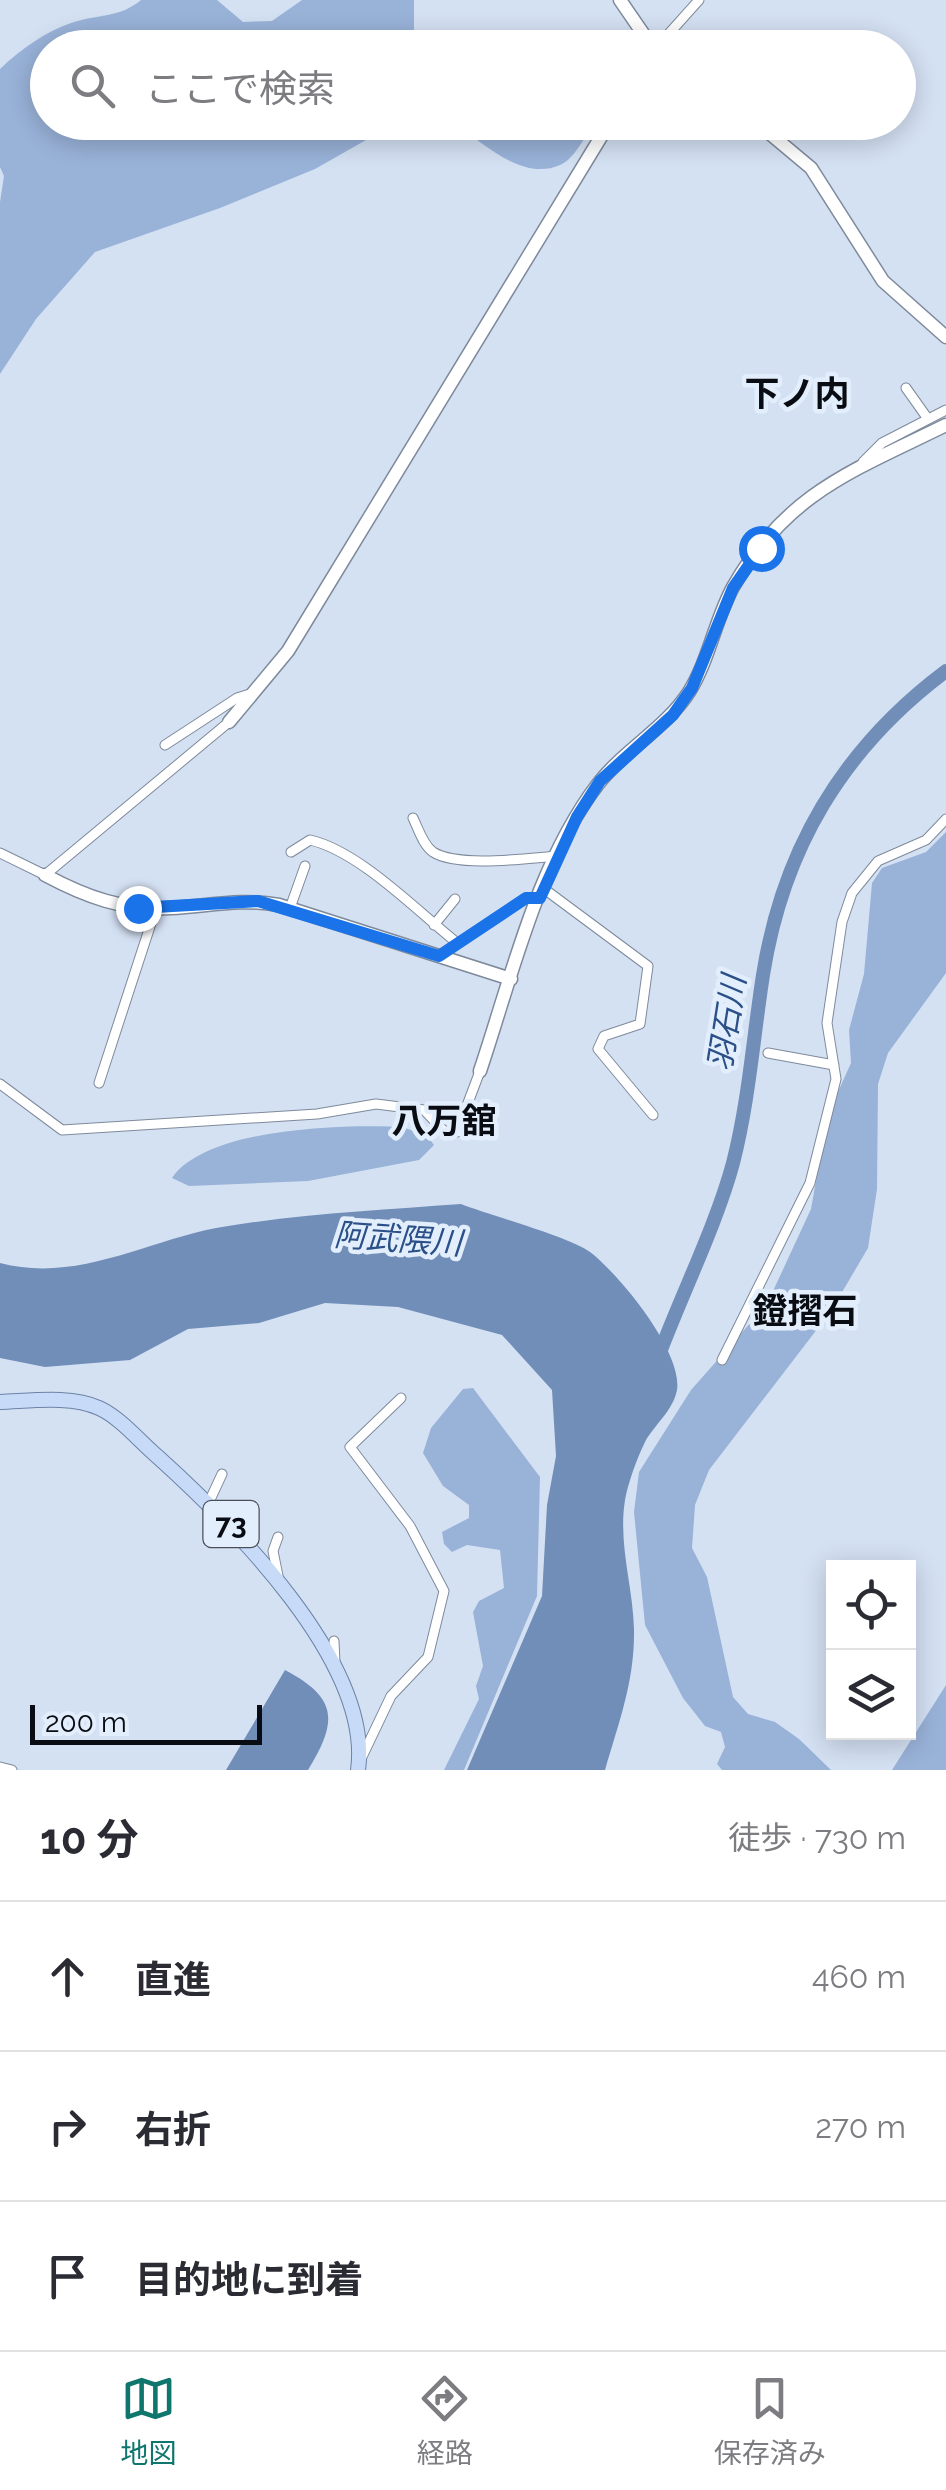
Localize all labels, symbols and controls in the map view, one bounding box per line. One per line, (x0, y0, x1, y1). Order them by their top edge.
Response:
search box (30, 30, 916, 140)
icon: search (65, 58, 120, 113)
text: ここで検索 (145, 66, 335, 111)
district label: 下ノ内 (744, 373, 850, 414)
route start (739, 526, 785, 572)
route end (116, 886, 162, 932)
water label: 羽石川 (701, 970, 753, 1073)
district label: 八万舘 (391, 1100, 497, 1141)
water label: 阿武隈川 (333, 1216, 466, 1262)
district label: 鐙摺石 (752, 1290, 858, 1331)
road number: 73 (204, 1501, 258, 1547)
map controls (826, 1560, 916, 1740)
button: locate (826, 1560, 916, 1650)
button: layers (826, 1650, 916, 1740)
scale bar (30, 1700, 262, 1744)
text: 200 m (45, 1706, 127, 1739)
text: 10 分 (40, 1815, 139, 1864)
text: 徒歩 · 730 m (728, 1819, 906, 1856)
icon: ahead (40, 1949, 95, 2004)
text: 直進 (135, 1957, 211, 2002)
text: 460 m (812, 1958, 906, 1995)
icon: right (40, 2099, 95, 2154)
text: 右折 (135, 2107, 211, 2152)
text: 270 m (815, 2108, 906, 2145)
icon: arrive (40, 2249, 95, 2304)
text: 目的地に到着 (135, 2257, 363, 2302)
tab: 地図 (120, 2371, 176, 2471)
tab: 経路 (417, 2371, 473, 2471)
tab: 保存済み (714, 2371, 826, 2471)

